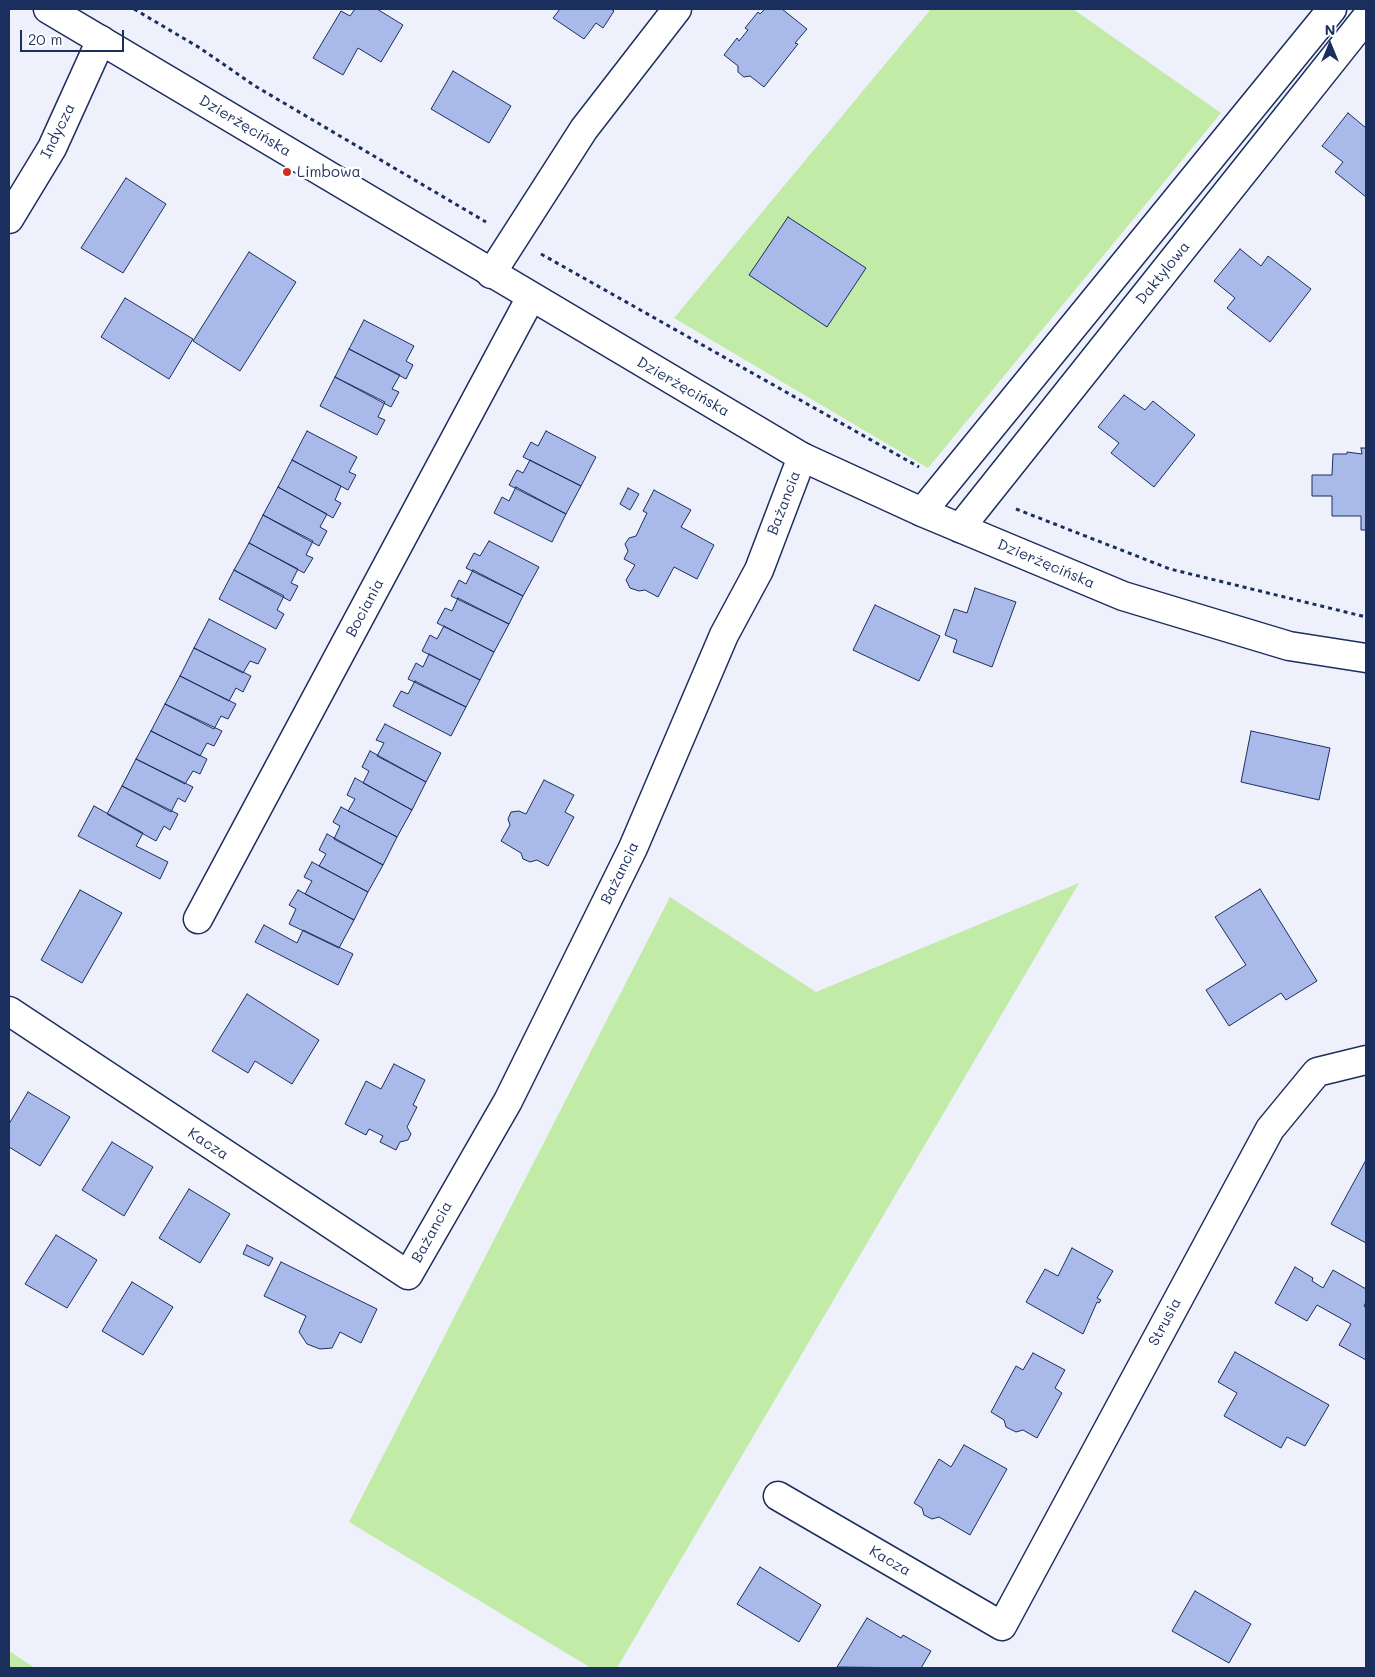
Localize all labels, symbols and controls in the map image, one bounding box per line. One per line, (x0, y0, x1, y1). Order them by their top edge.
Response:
scale bar (22, 20, 126, 52)
north arrow (1305, 20, 1355, 70)
text: N (1325, 20, 1335, 39)
text: 20 m (28, 29, 62, 49)
street label: Dzierżęcińska (196, 92, 294, 160)
street label: Indycza (37, 101, 79, 161)
place label: Limbowa (297, 163, 361, 181)
marker: Limbowa (281, 166, 293, 178)
street label: Daktylowa (1132, 238, 1194, 308)
street label: Dzierżęcińska (633, 353, 733, 421)
street label: Bażancia (764, 468, 804, 538)
street label: Dzierżęcińska (995, 535, 1097, 593)
street label: Bociania (342, 576, 388, 640)
street label: Bażancia (597, 839, 643, 907)
street label: Kacza (184, 1124, 232, 1164)
street label: Bażancia (408, 1198, 456, 1266)
street label: Strusia (1145, 1295, 1185, 1349)
street label: Kacza (866, 1542, 914, 1580)

